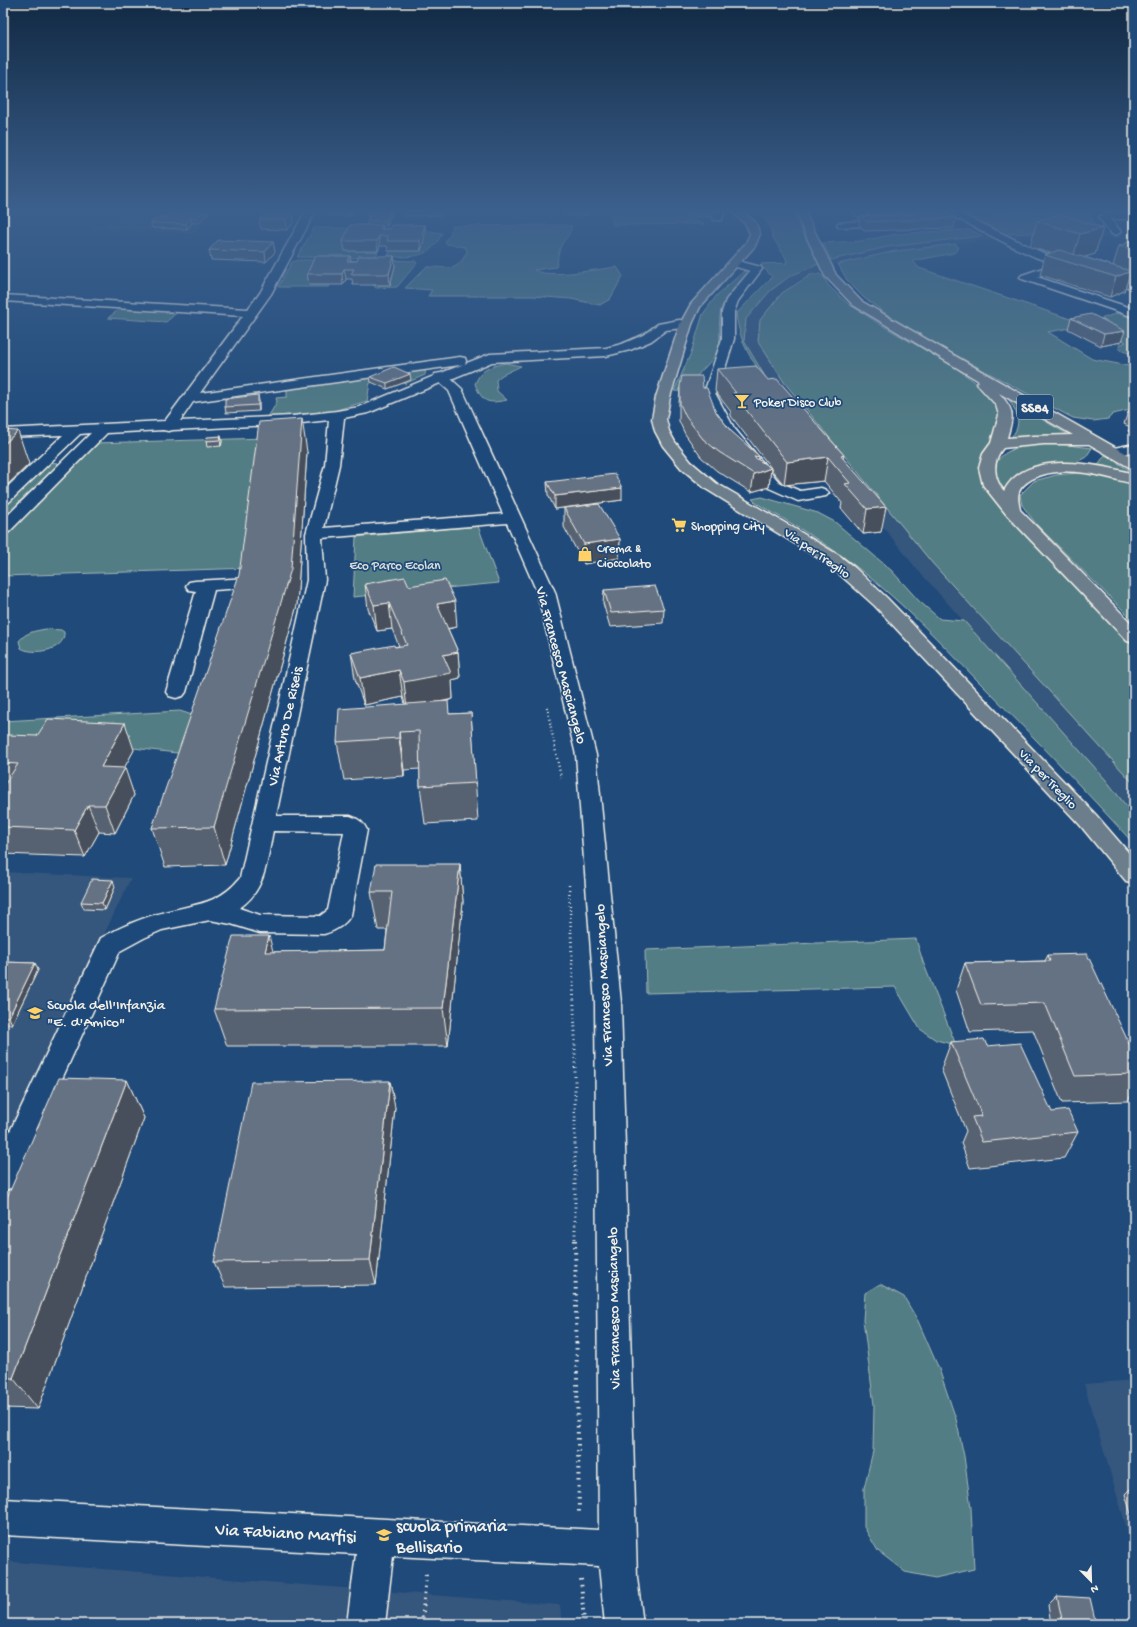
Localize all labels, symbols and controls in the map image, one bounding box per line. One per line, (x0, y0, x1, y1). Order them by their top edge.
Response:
bar icon: Poker Disco Club (733, 392, 751, 410)
road number: SS84 (1017, 395, 1053, 419)
place label: Poker Disco Club (753, 396, 841, 411)
supermarket icon: Shopping City (670, 516, 688, 534)
place label: Shopping City (691, 520, 765, 535)
street label: Via per Treglio (780, 525, 853, 582)
place label: Crema & Cioccolato (597, 542, 652, 572)
shop icon: Crema & Cioccolato (576, 545, 594, 563)
park label: Eco Parco Ecolan (349, 559, 441, 574)
street label: Via Francesco Masciangelo (530, 584, 590, 746)
street label: Via Arturo De Riseis (264, 665, 308, 789)
street label: Via per Treglio (1014, 746, 1080, 813)
street label: Via Francesco Masciangelo (592, 903, 618, 1067)
place label: Scuola dell'Infanzia "E. d'Amico" (47, 997, 166, 1032)
school or university icon: Scuola dell'Infanzia "E. d'Amico" (26, 1004, 44, 1022)
street label: Via Francesco Masciangelo (605, 1227, 625, 1390)
place label: scuola primaria Bellisario (395, 1517, 508, 1559)
street label: Via Fabiano Marfisi (214, 1520, 357, 1549)
school or university icon: scuola primaria Bellisario (375, 1526, 393, 1544)
north arrow (1071, 1561, 1111, 1601)
text: N (1088, 1581, 1100, 1595)

